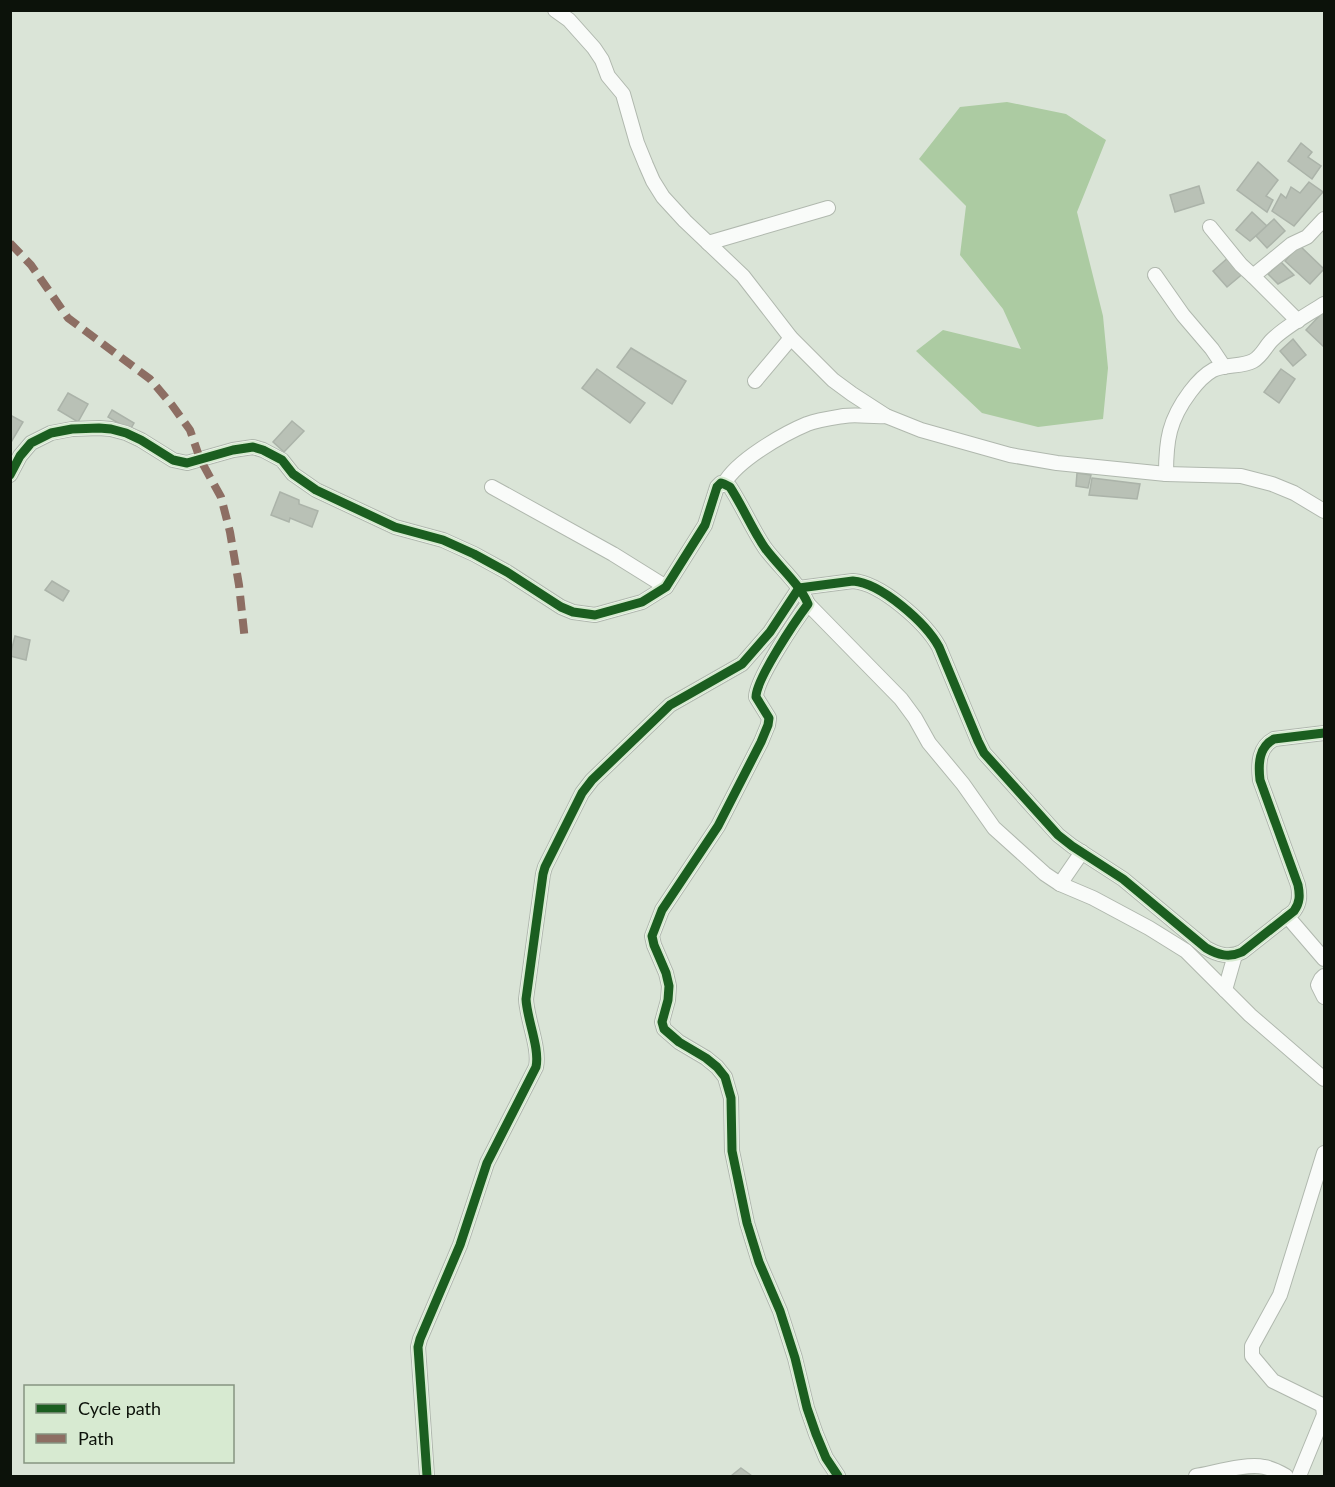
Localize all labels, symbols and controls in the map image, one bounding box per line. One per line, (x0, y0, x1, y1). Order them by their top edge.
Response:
legend (24, 1385, 234, 1463)
text: Cycle path (78, 1397, 161, 1419)
text: Path (78, 1427, 114, 1449)

